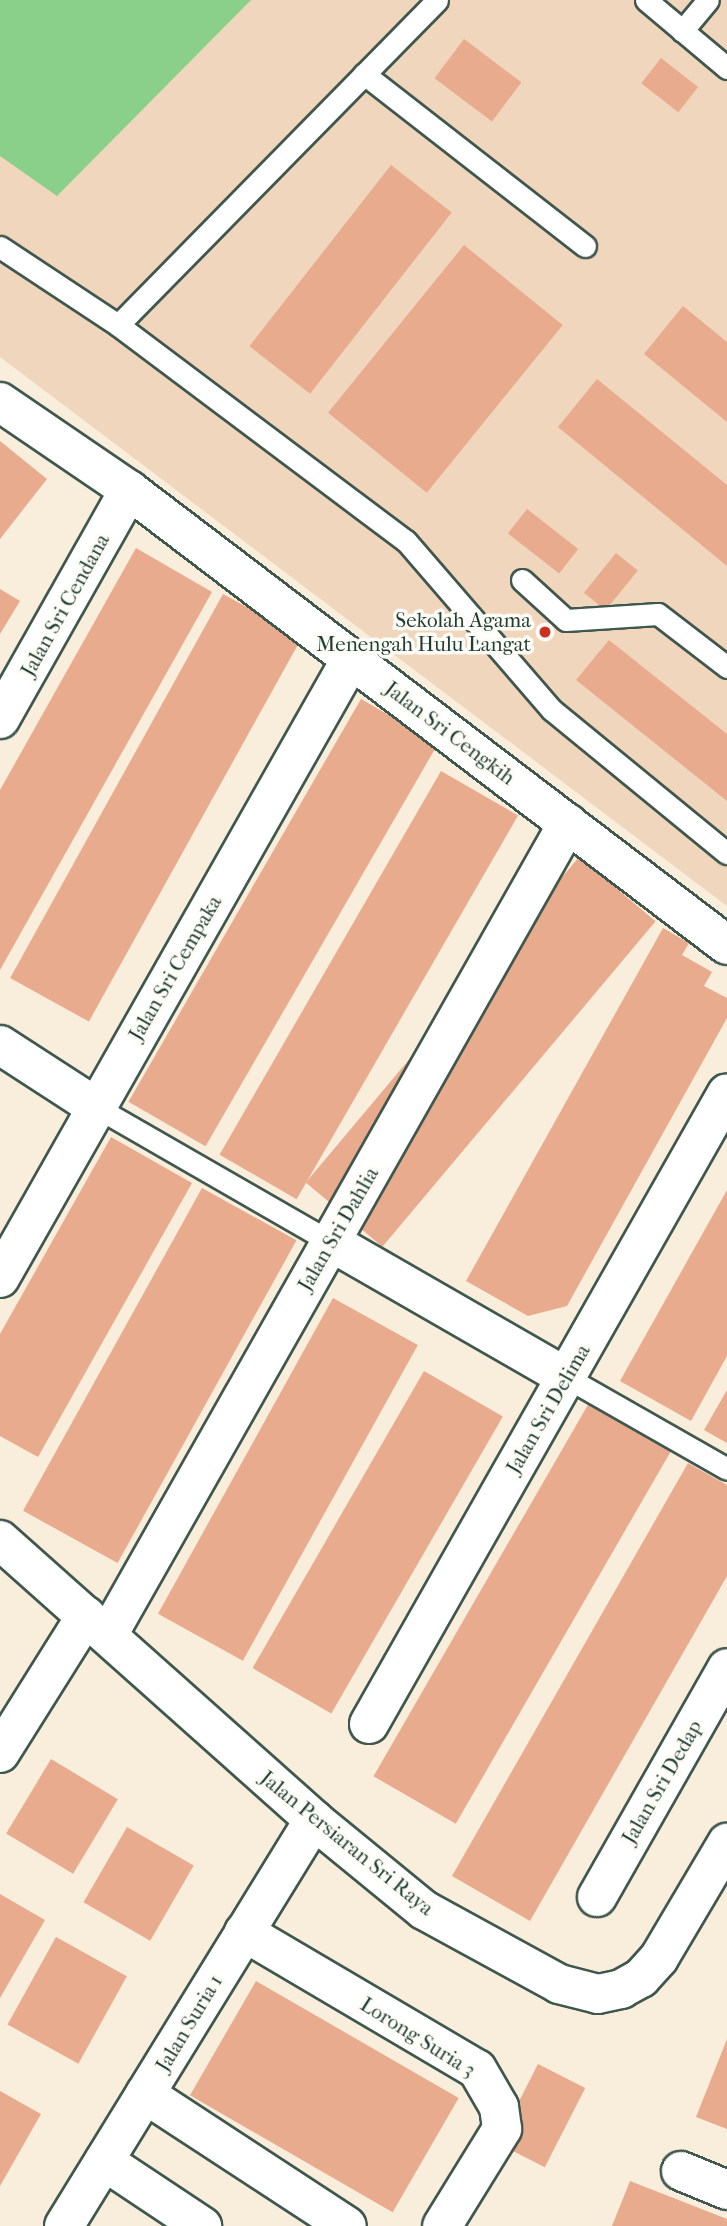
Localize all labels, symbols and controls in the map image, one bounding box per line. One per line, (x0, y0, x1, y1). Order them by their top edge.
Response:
street label: Jalan Sri Cendana (15, 529, 115, 681)
place label: Sekolah Agama Menengah Hulu Langat (316, 607, 531, 657)
marker: Sekolah Agama Menengah Hulu Langat (537, 624, 553, 640)
street label: Jalan Sri Cengkih (380, 676, 520, 790)
street label: Jalan Sri Cempaka (123, 891, 227, 1045)
street label: Jalan Sri Dahlia (292, 1162, 384, 1296)
street label: Jalan Sri Delima (501, 1340, 595, 1478)
street label: Jalan Sri Dedap (616, 1716, 708, 1848)
street label: Jalan Persiaran Sri Raya (255, 1765, 439, 1921)
street label: Jalan Suria 1 (150, 1970, 228, 2076)
street label: Lorong Suria 3 (356, 1992, 480, 2082)

